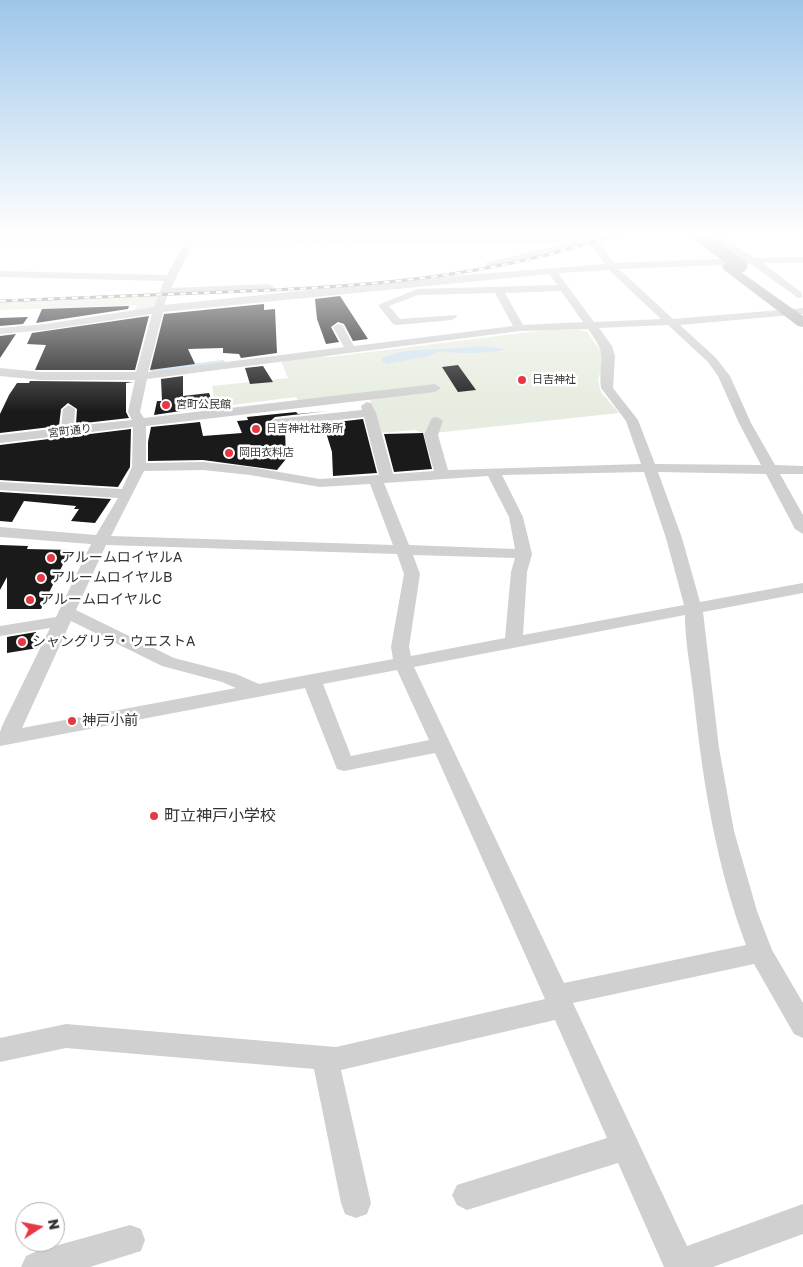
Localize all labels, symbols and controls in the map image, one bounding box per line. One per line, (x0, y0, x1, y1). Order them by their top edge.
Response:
place label: 日吉神社 (532, 373, 576, 387)
marker: 日吉神社 (516, 374, 528, 386)
place label: 宮町公民館 (176, 398, 231, 412)
marker: 宮町公民館 (160, 399, 172, 411)
street label: 宮町通り (47, 422, 93, 440)
place label: 日吉神社社務所 (266, 422, 343, 436)
marker: 日吉神社社務所 (250, 423, 262, 435)
place label: 岡田衣料店 (239, 446, 294, 460)
marker: 岡田衣料店 (223, 447, 235, 459)
place label: アルームロイヤルA (61, 550, 182, 566)
marker: アルームロイヤルA (45, 552, 57, 564)
place label: アルームロイヤルB (51, 570, 172, 586)
marker: アルームロイヤルB (35, 572, 47, 584)
place label: アルームロイヤルC (40, 592, 162, 608)
marker: アルームロイヤルC (24, 594, 36, 606)
place label: シャングリラ・ウエストA (32, 634, 195, 650)
marker: シャングリラ・ウエストA (16, 636, 28, 648)
place label: 神戸小前 (82, 713, 138, 729)
marker: 神戸小前 (66, 715, 78, 727)
place label: 町立神戸小学校 (164, 806, 276, 826)
marker: 町立神戸小学校 (148, 810, 160, 822)
north arrow (15, 1202, 65, 1252)
text: N (45, 1217, 64, 1231)

